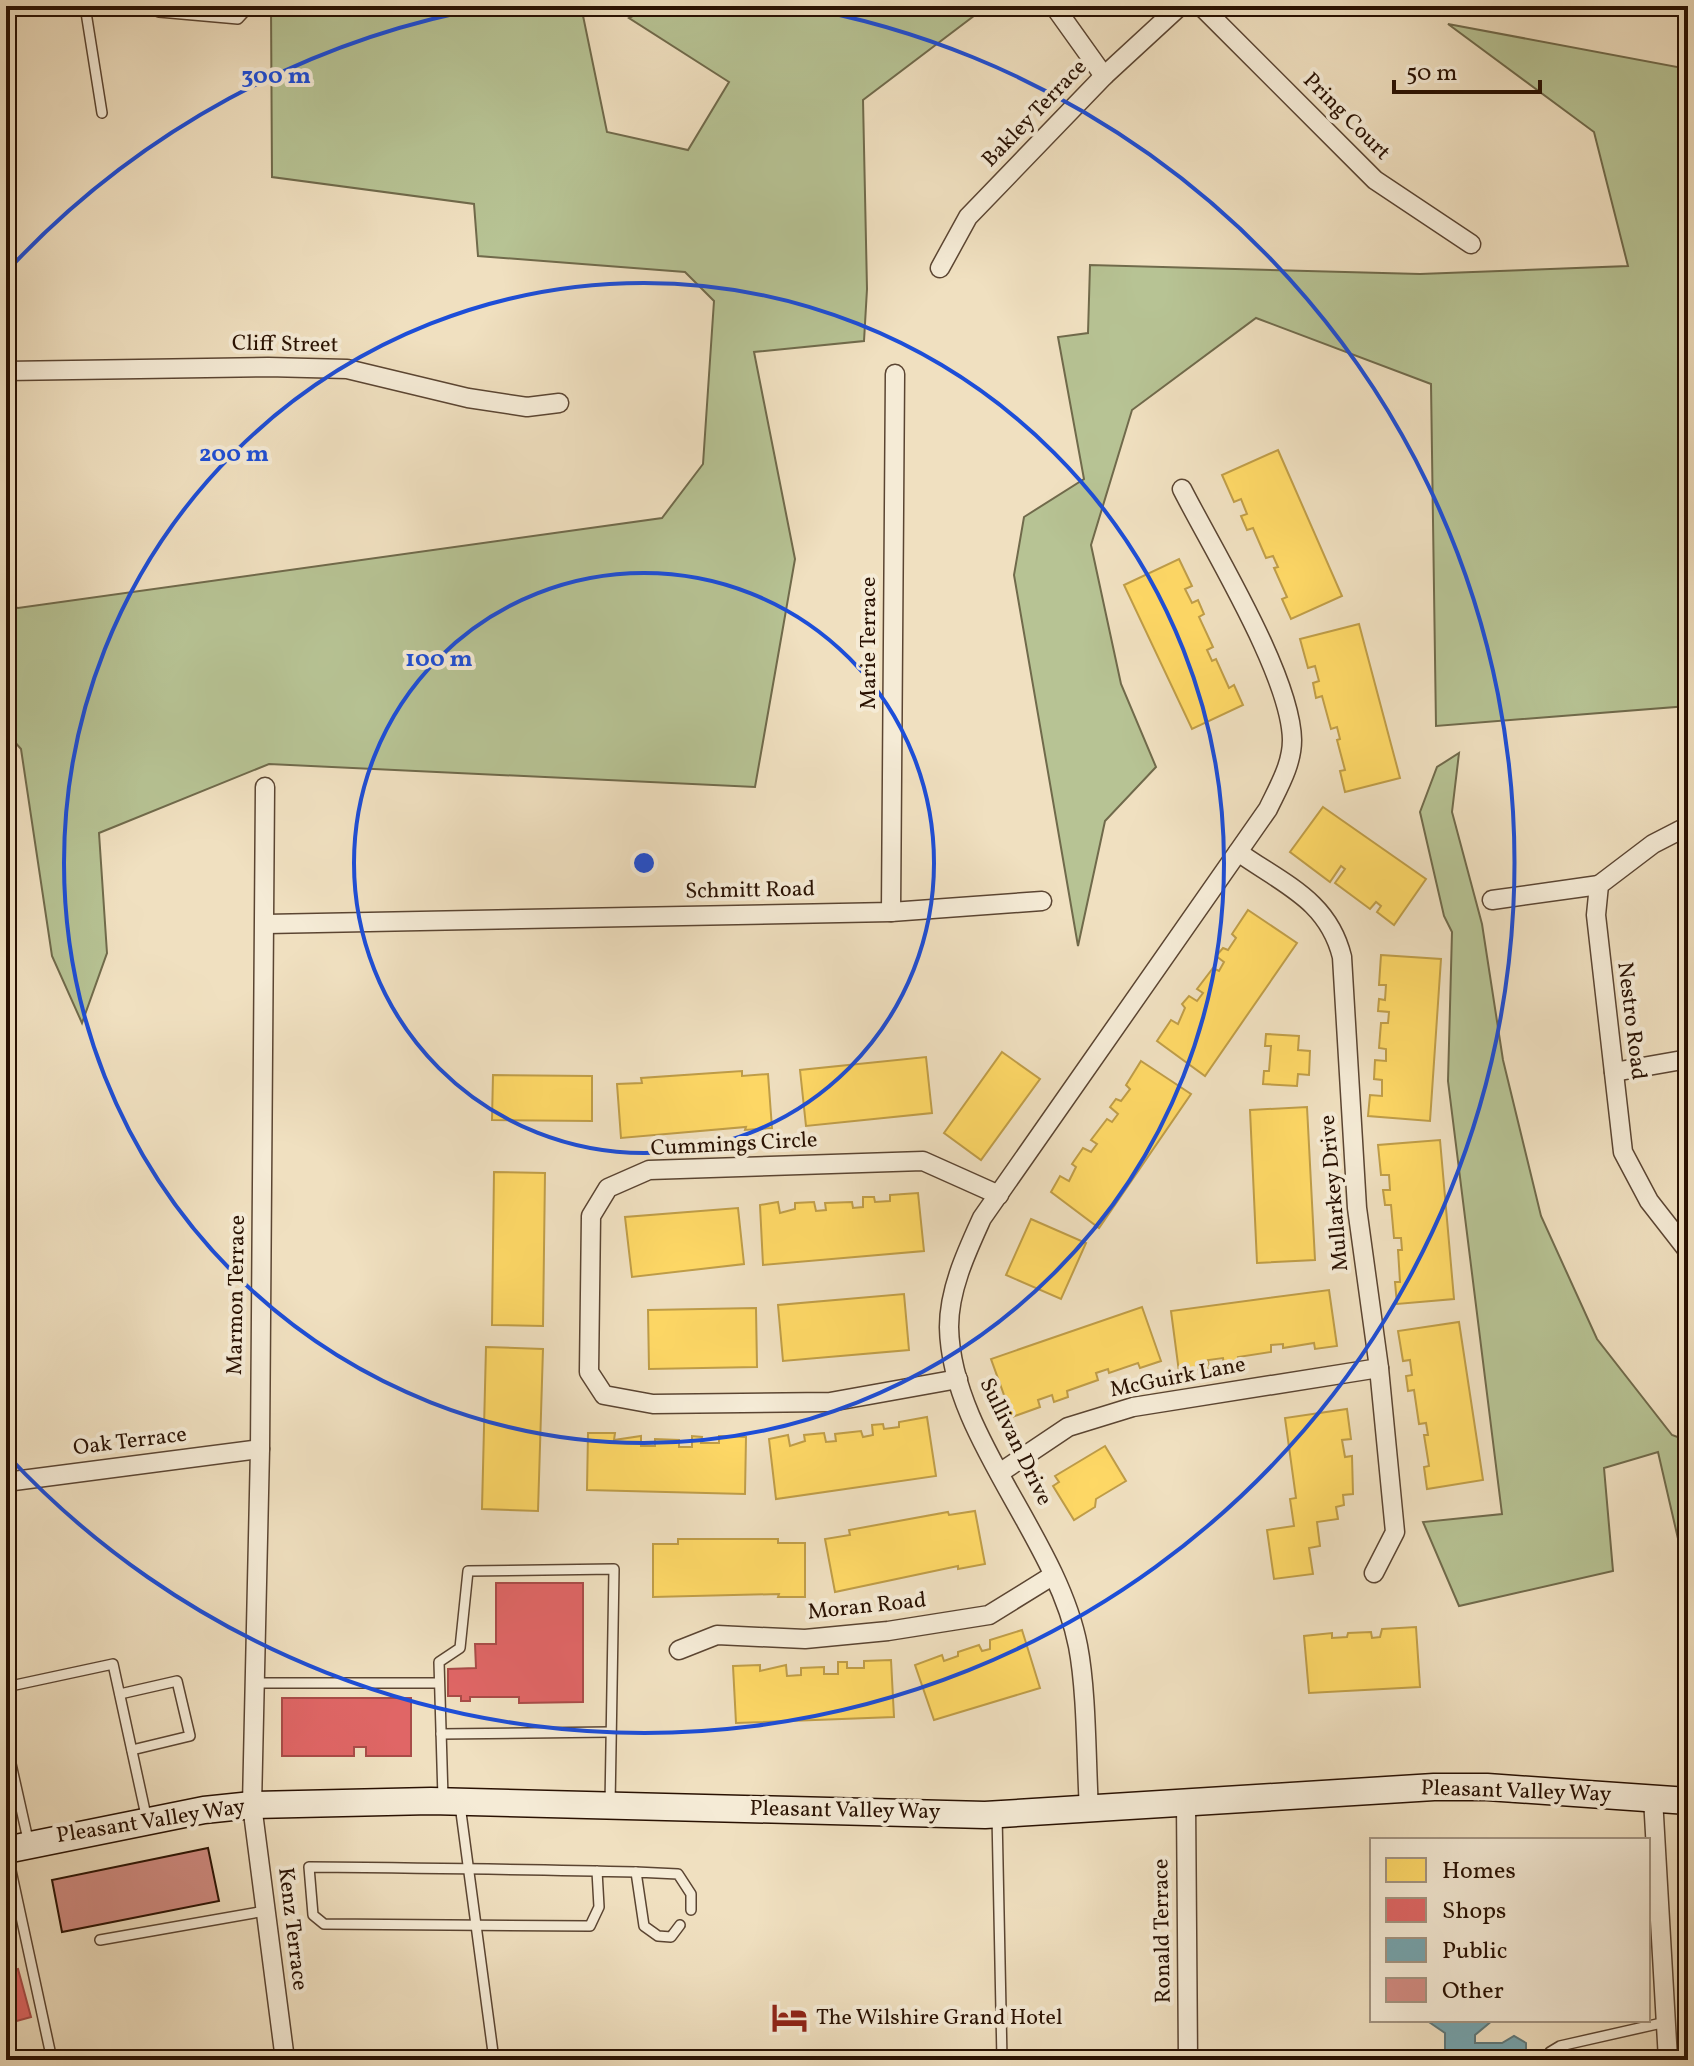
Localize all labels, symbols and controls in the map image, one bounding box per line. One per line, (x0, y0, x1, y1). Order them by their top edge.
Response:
scale bar (1394, 44, 1540, 94)
street label: Bakley Terrace (975, 53, 1095, 175)
text: 50 m (1406, 57, 1458, 91)
text: 300 m (241, 60, 311, 94)
street label: Pring Court (1295, 66, 1397, 168)
street label: Cliff Street (232, 329, 339, 361)
text: 200 m (199, 438, 269, 472)
street label: Marie Terrace (854, 577, 885, 709)
text: 100 m (405, 643, 473, 677)
centre of rings (630, 849, 658, 877)
street label: Schmitt Road (685, 874, 815, 908)
street label: Nestro Road (1608, 960, 1654, 1082)
street label: Mullarkey Drive (1313, 1113, 1357, 1273)
street label: Cummings Circle (650, 1125, 818, 1165)
street label: Marmon Terrace (220, 1215, 254, 1375)
street label: McGuirk Lane (1108, 1350, 1248, 1406)
street label: Sullivan Drive (971, 1373, 1059, 1511)
street label: Oak Terrace (71, 1420, 189, 1464)
street label: Moran Road (806, 1585, 928, 1629)
street label: Pleasant Valley Way (1420, 1773, 1612, 1811)
street label: Pleasant Valley Way (54, 1792, 248, 1852)
street label: Pleasant Valley Way (749, 1794, 941, 1828)
legend (1370, 1838, 1650, 2022)
text: Homes (1442, 1855, 1516, 1889)
street label: Ronald Terrace (1146, 1858, 1180, 2004)
street label: Kenz Terrace (269, 1866, 315, 1992)
text: Shops (1442, 1895, 1506, 1929)
text: Public (1442, 1935, 1508, 1969)
text: Other (1442, 1975, 1504, 2009)
hotel icon: The Wilshire Grand Hotel (771, 1999, 809, 2037)
place label: The Wilshire Grand Hotel (816, 2003, 1063, 2034)

